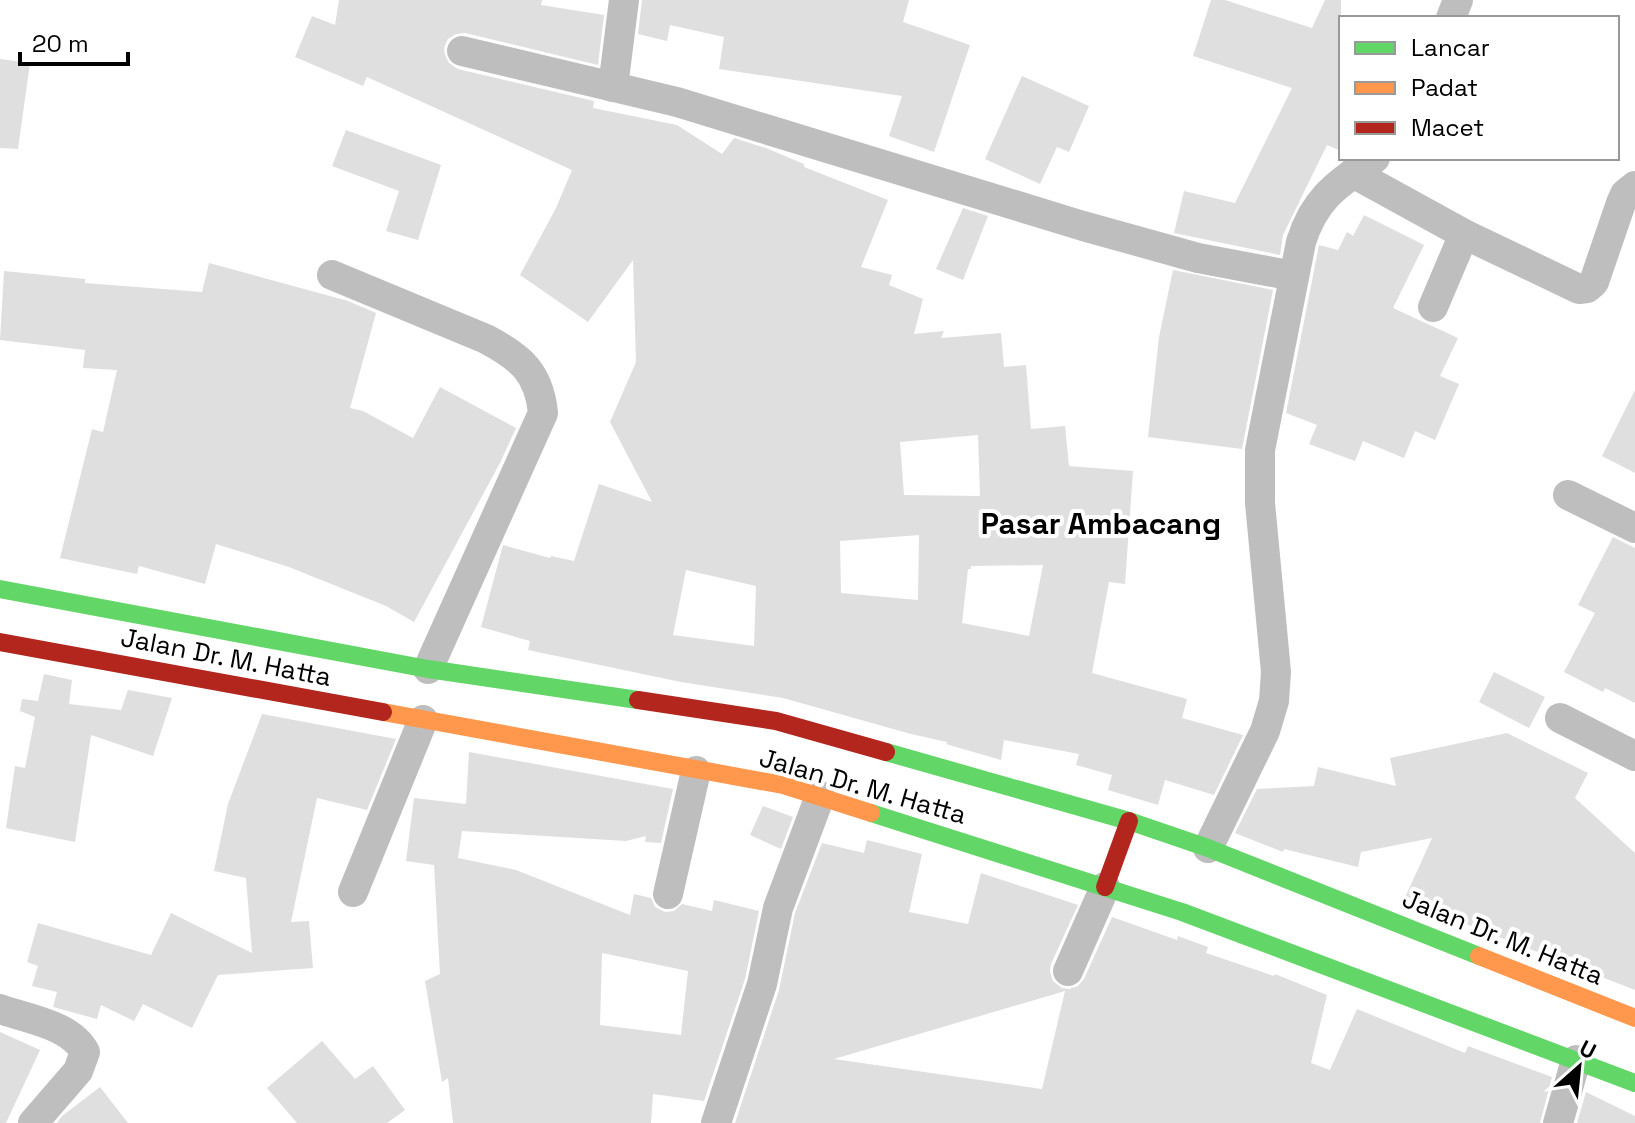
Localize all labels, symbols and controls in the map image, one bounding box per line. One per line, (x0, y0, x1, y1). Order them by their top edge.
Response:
scale bar (20, 16, 128, 66)
legend (1339, 16, 1619, 160)
text: 20 m (32, 28, 89, 59)
text: Lancar (1411, 32, 1490, 63)
text: Padat (1411, 72, 1478, 103)
text: Macet (1411, 112, 1484, 143)
district label: Pasar Ambacang (981, 504, 1221, 543)
street label: Jalan Dr. M. Hatta (118, 620, 334, 694)
street label: Jalan Dr. M. Hatta (756, 740, 970, 832)
street label: Jalan Dr. M. Hatta (1398, 881, 1608, 993)
north arrow (1539, 1027, 1619, 1107)
text: U (1575, 1033, 1601, 1065)

